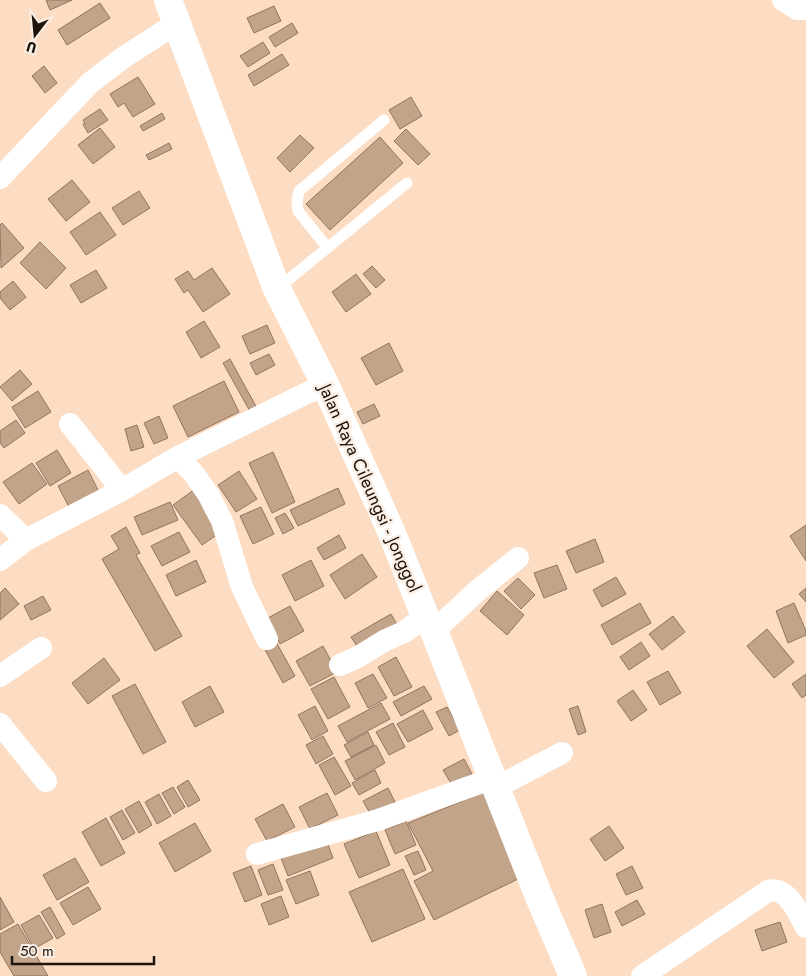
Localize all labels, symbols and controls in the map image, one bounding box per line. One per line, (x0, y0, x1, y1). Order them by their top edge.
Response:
north arrow (10, 10, 60, 60)
text: U (24, 37, 39, 58)
street label: Jalan Raya Cileungsi - Jonggol (311, 378, 428, 596)
scale bar (12, 934, 155, 966)
text: 50 m (20, 940, 54, 962)

